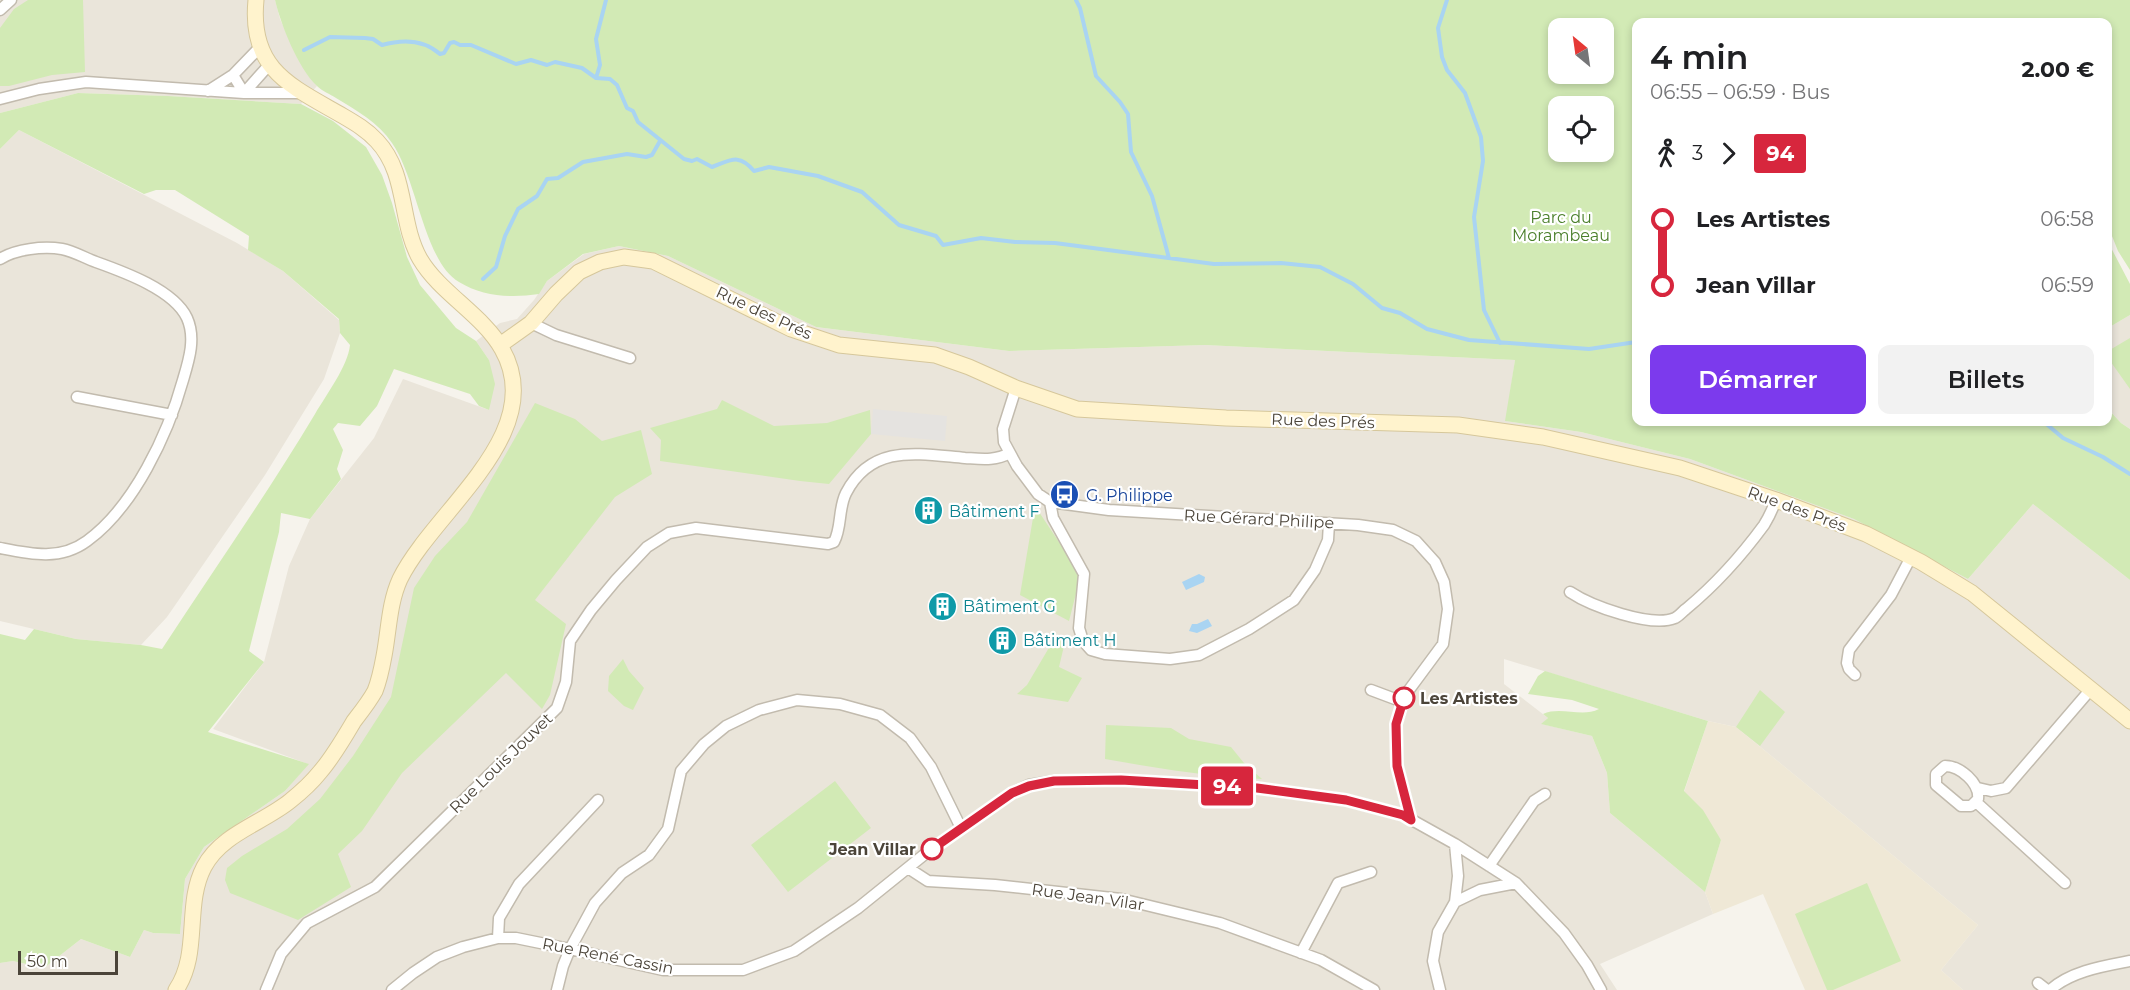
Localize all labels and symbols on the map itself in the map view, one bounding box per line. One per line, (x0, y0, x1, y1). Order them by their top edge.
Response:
north arrow (1548, 18, 1614, 84)
park label: Parc du Morambeau (1512, 208, 1610, 245)
street label: Rue des Prés (713, 283, 815, 344)
street label: Rue des Prés (1271, 410, 1375, 432)
bus stop icon: G. Philippe (1049, 479, 1081, 511)
street label: Rue des Prés (1745, 482, 1849, 536)
place label: G. Philippe (1086, 486, 1173, 505)
building icon: Bâtiment F (912, 495, 944, 527)
place label: Bâtiment F (949, 502, 1040, 521)
street label: Rue Gérard Philipe (1183, 506, 1335, 532)
building icon: Bâtiment G (926, 590, 958, 622)
place label: Bâtiment G (963, 597, 1056, 616)
building icon: Bâtiment H (986, 624, 1018, 656)
place label: Bâtiment H (1023, 631, 1116, 650)
marker: Les Artistes (1393, 687, 1415, 709)
place label: Les Artistes (1420, 689, 1518, 708)
street label: Rue Louis Jouvet (445, 709, 557, 817)
line badge: 94 (1200, 766, 1254, 806)
marker: Jean Villar (921, 838, 943, 860)
place label: Jean Villar (828, 840, 916, 859)
street label: Rue Jean Vilar (1031, 880, 1145, 914)
street label: Rue René Cassin (541, 934, 675, 978)
scale bar (18, 948, 118, 976)

